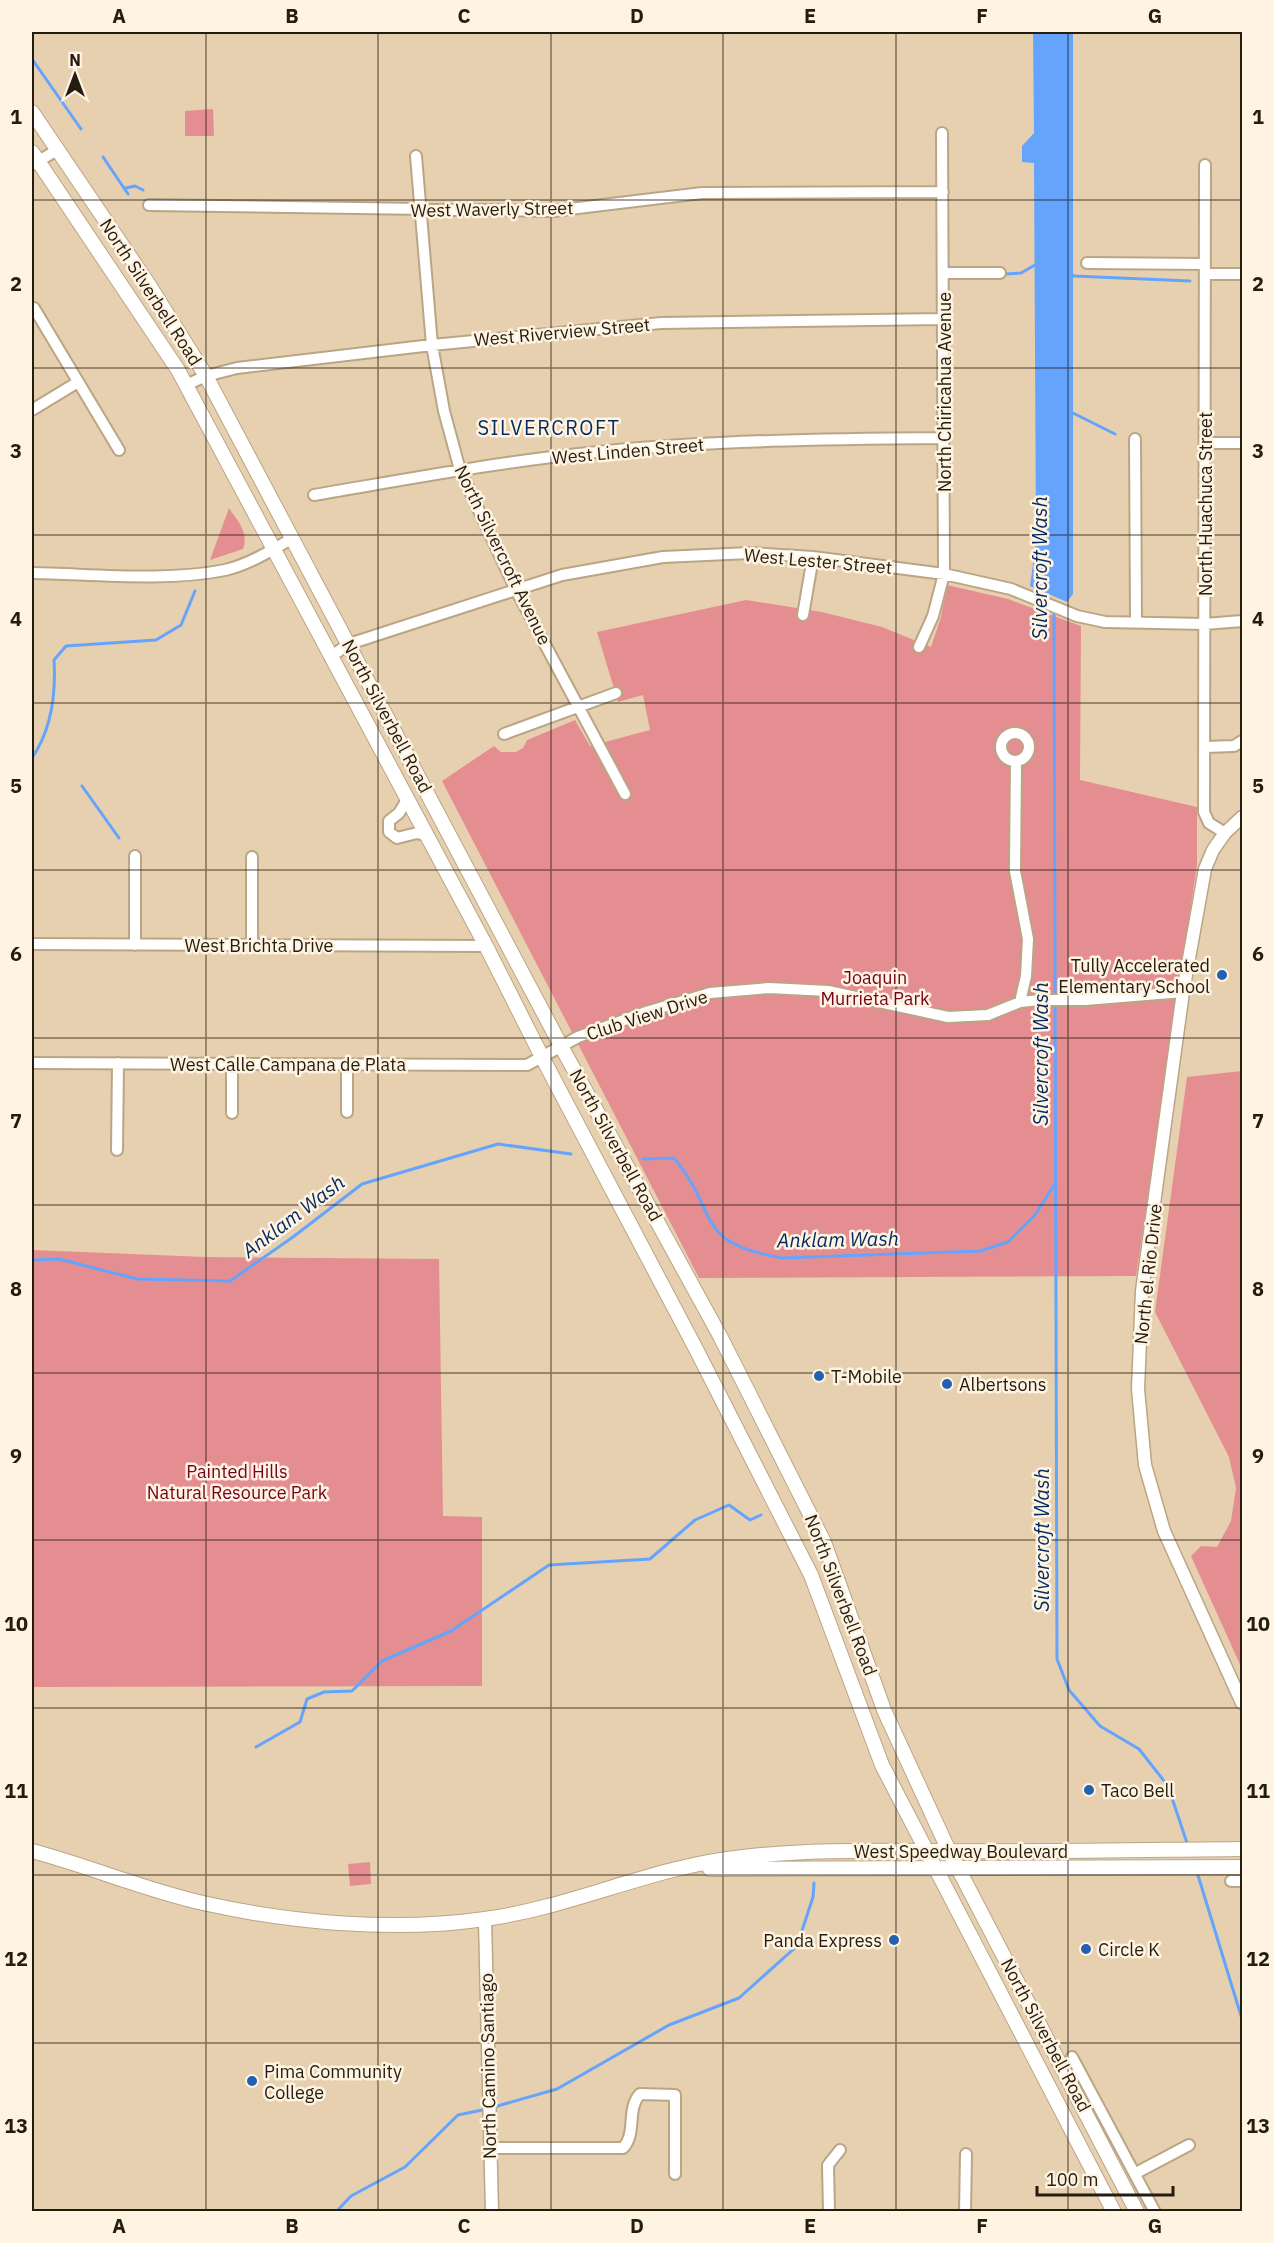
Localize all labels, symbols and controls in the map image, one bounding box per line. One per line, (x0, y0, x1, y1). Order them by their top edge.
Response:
text: A (112, 2, 126, 29)
text: B (285, 2, 299, 29)
text: C (457, 2, 471, 29)
text: D (630, 2, 644, 29)
text: E (804, 2, 816, 29)
text: F (976, 2, 988, 29)
text: G (1148, 2, 1162, 29)
north arrow (45, 45, 105, 105)
text: N (69, 50, 81, 70)
text: 1 (10, 103, 22, 130)
text: 1 (1252, 103, 1264, 130)
street label: West Waverly Street (410, 196, 574, 222)
street label: North Silverbell Road (95, 214, 207, 370)
text: 2 (10, 270, 22, 297)
text: 2 (1252, 270, 1264, 297)
street label: North Chiricahua Avenue (933, 292, 956, 492)
street label: West Riverview Street (473, 313, 651, 351)
street label: North Huachuca Street (1194, 412, 1217, 596)
district label: SILVERCROFT (477, 414, 621, 441)
street label: West Linden Street (551, 433, 705, 469)
text: 3 (10, 437, 22, 464)
text: 3 (1252, 437, 1264, 464)
street label: North Silvercroft Avenue (449, 461, 557, 649)
water label: Silvercroft Wash (1026, 496, 1053, 640)
street label: West Lester Street (743, 543, 893, 579)
text: 4 (10, 605, 22, 632)
text: 4 (1252, 605, 1264, 632)
street label: North Silverbell Road (337, 635, 437, 797)
text: 5 (10, 772, 22, 799)
text: 5 (1252, 772, 1264, 799)
street label: West Brichta Drive (185, 934, 334, 957)
text: 6 (10, 940, 22, 967)
text: 6 (1252, 940, 1264, 967)
place label: Tully Accelerated Elementary School (1058, 954, 1210, 998)
park label: Joaquin Murrieta Park (820, 966, 930, 1010)
marker: Tully Accelerated Elementary School (1215, 968, 1229, 982)
water label: Silvercroft Wash (1027, 982, 1054, 1126)
street label: Club View Drive (583, 985, 711, 1045)
street label: West Calle Campana de Plata (170, 1053, 406, 1076)
street label: North Silverbell Road (565, 1065, 667, 1225)
text: 7 (10, 1107, 22, 1134)
text: 7 (1252, 1107, 1264, 1134)
water label: Anklam Wash (235, 1168, 350, 1264)
street label: North el Rio Drive (1129, 1202, 1167, 1346)
water label: Anklam Wash (776, 1224, 899, 1254)
text: 8 (10, 1275, 22, 1302)
text: 8 (1252, 1275, 1264, 1302)
place label: T-Mobile (831, 1365, 902, 1388)
marker: T-Mobile (812, 1369, 826, 1383)
place label: Albertsons (959, 1373, 1047, 1396)
marker: Albertsons (940, 1377, 954, 1391)
text: 9 (10, 1442, 22, 1469)
text: 9 (1252, 1442, 1264, 1469)
park label: Painted Hills Natural Resource Park (147, 1460, 328, 1504)
water label: Silvercroft Wash (1028, 1468, 1055, 1612)
street label: North Silverbell Road (800, 1511, 882, 1679)
text: 10 (4, 1610, 28, 1637)
text: 10 (1246, 1610, 1270, 1637)
text: 11 (4, 1777, 28, 1804)
text: 11 (1246, 1777, 1270, 1804)
place label: Taco Bell (1101, 1779, 1174, 1802)
marker: Taco Bell (1082, 1783, 1096, 1797)
street label: West Speedway Boulevard (854, 1840, 1068, 1863)
place label: Panda Express (763, 1929, 882, 1952)
marker: Panda Express (887, 1933, 901, 1947)
place label: Circle K (1098, 1938, 1160, 1961)
marker: Circle K (1079, 1942, 1093, 1956)
text: 12 (4, 1945, 28, 1972)
text: 12 (1246, 1945, 1270, 1972)
street label: North Silverbell Road (996, 1954, 1096, 2116)
street label: North Camino Santiago (475, 1973, 501, 2159)
place label: Pima Community College (264, 2060, 402, 2104)
marker: Pima Community College (245, 2074, 259, 2088)
text: 13 (4, 2112, 28, 2139)
text: 13 (1246, 2112, 1270, 2139)
scale bar (1037, 2159, 1174, 2197)
text: 100 m (1046, 2168, 1098, 2191)
text: A (112, 2212, 126, 2239)
text: B (285, 2212, 299, 2239)
text: C (457, 2212, 471, 2239)
text: D (630, 2212, 644, 2239)
text: E (804, 2212, 816, 2239)
text: F (976, 2212, 988, 2239)
text: G (1148, 2212, 1162, 2239)

